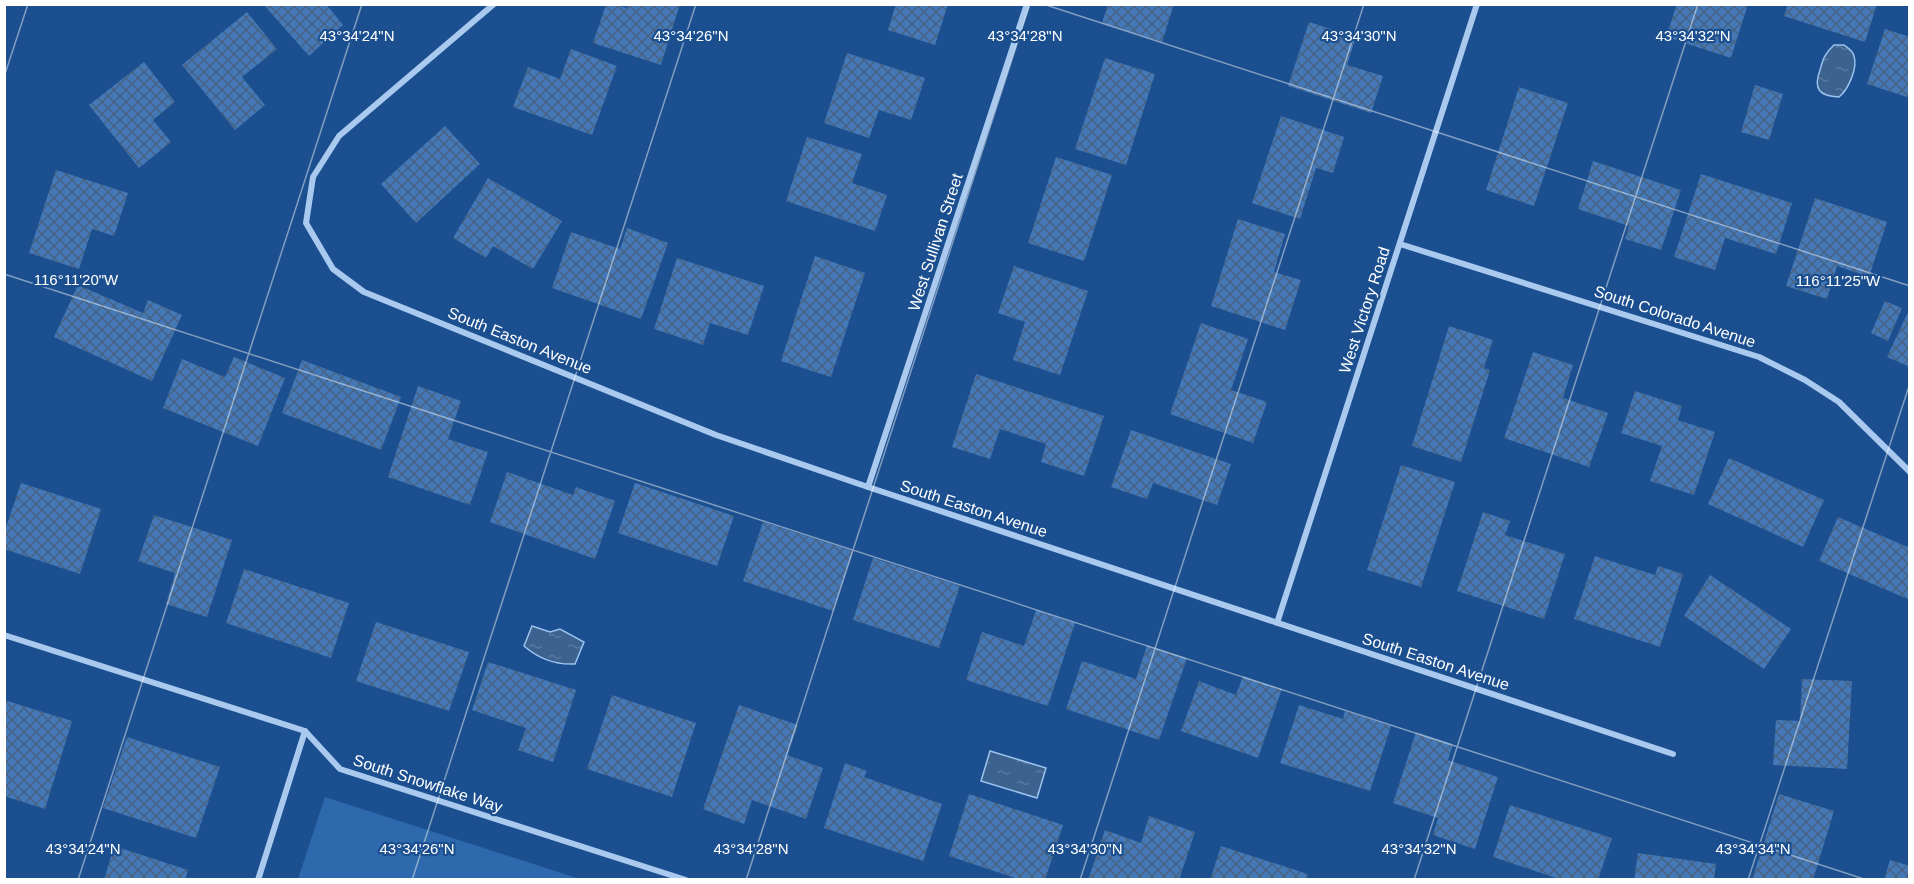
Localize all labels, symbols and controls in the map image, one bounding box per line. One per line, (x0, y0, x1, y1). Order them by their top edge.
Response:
text: 43°34'24"N (319, 27, 395, 44)
text: 43°34'26"N (653, 27, 729, 44)
text: 43°34'28"N (987, 27, 1063, 44)
text: 43°34'30"N (1321, 27, 1397, 44)
text: 43°34'32"N (1655, 27, 1731, 44)
street label: West Sullivan Street (905, 171, 966, 313)
street label: West Victory Road (1336, 245, 1393, 376)
text: 116°11'20"W (34, 271, 119, 288)
text: 116°11'25"W (1796, 272, 1881, 289)
street label: South Colorado Avenue (1592, 282, 1758, 351)
street label: South Easton Avenue (445, 304, 594, 377)
street label: South Easton Avenue (898, 477, 1050, 540)
street label: South Easton Avenue (1360, 630, 1512, 693)
street label: South Snowflake Way (351, 751, 505, 816)
text: 43°34'24"N (45, 840, 121, 857)
text: 43°34'26"N (379, 840, 455, 857)
text: 43°34'28"N (713, 840, 789, 857)
text: 43°34'30"N (1047, 840, 1123, 857)
text: 43°34'32"N (1381, 840, 1457, 857)
text: 43°34'34"N (1715, 840, 1791, 857)

